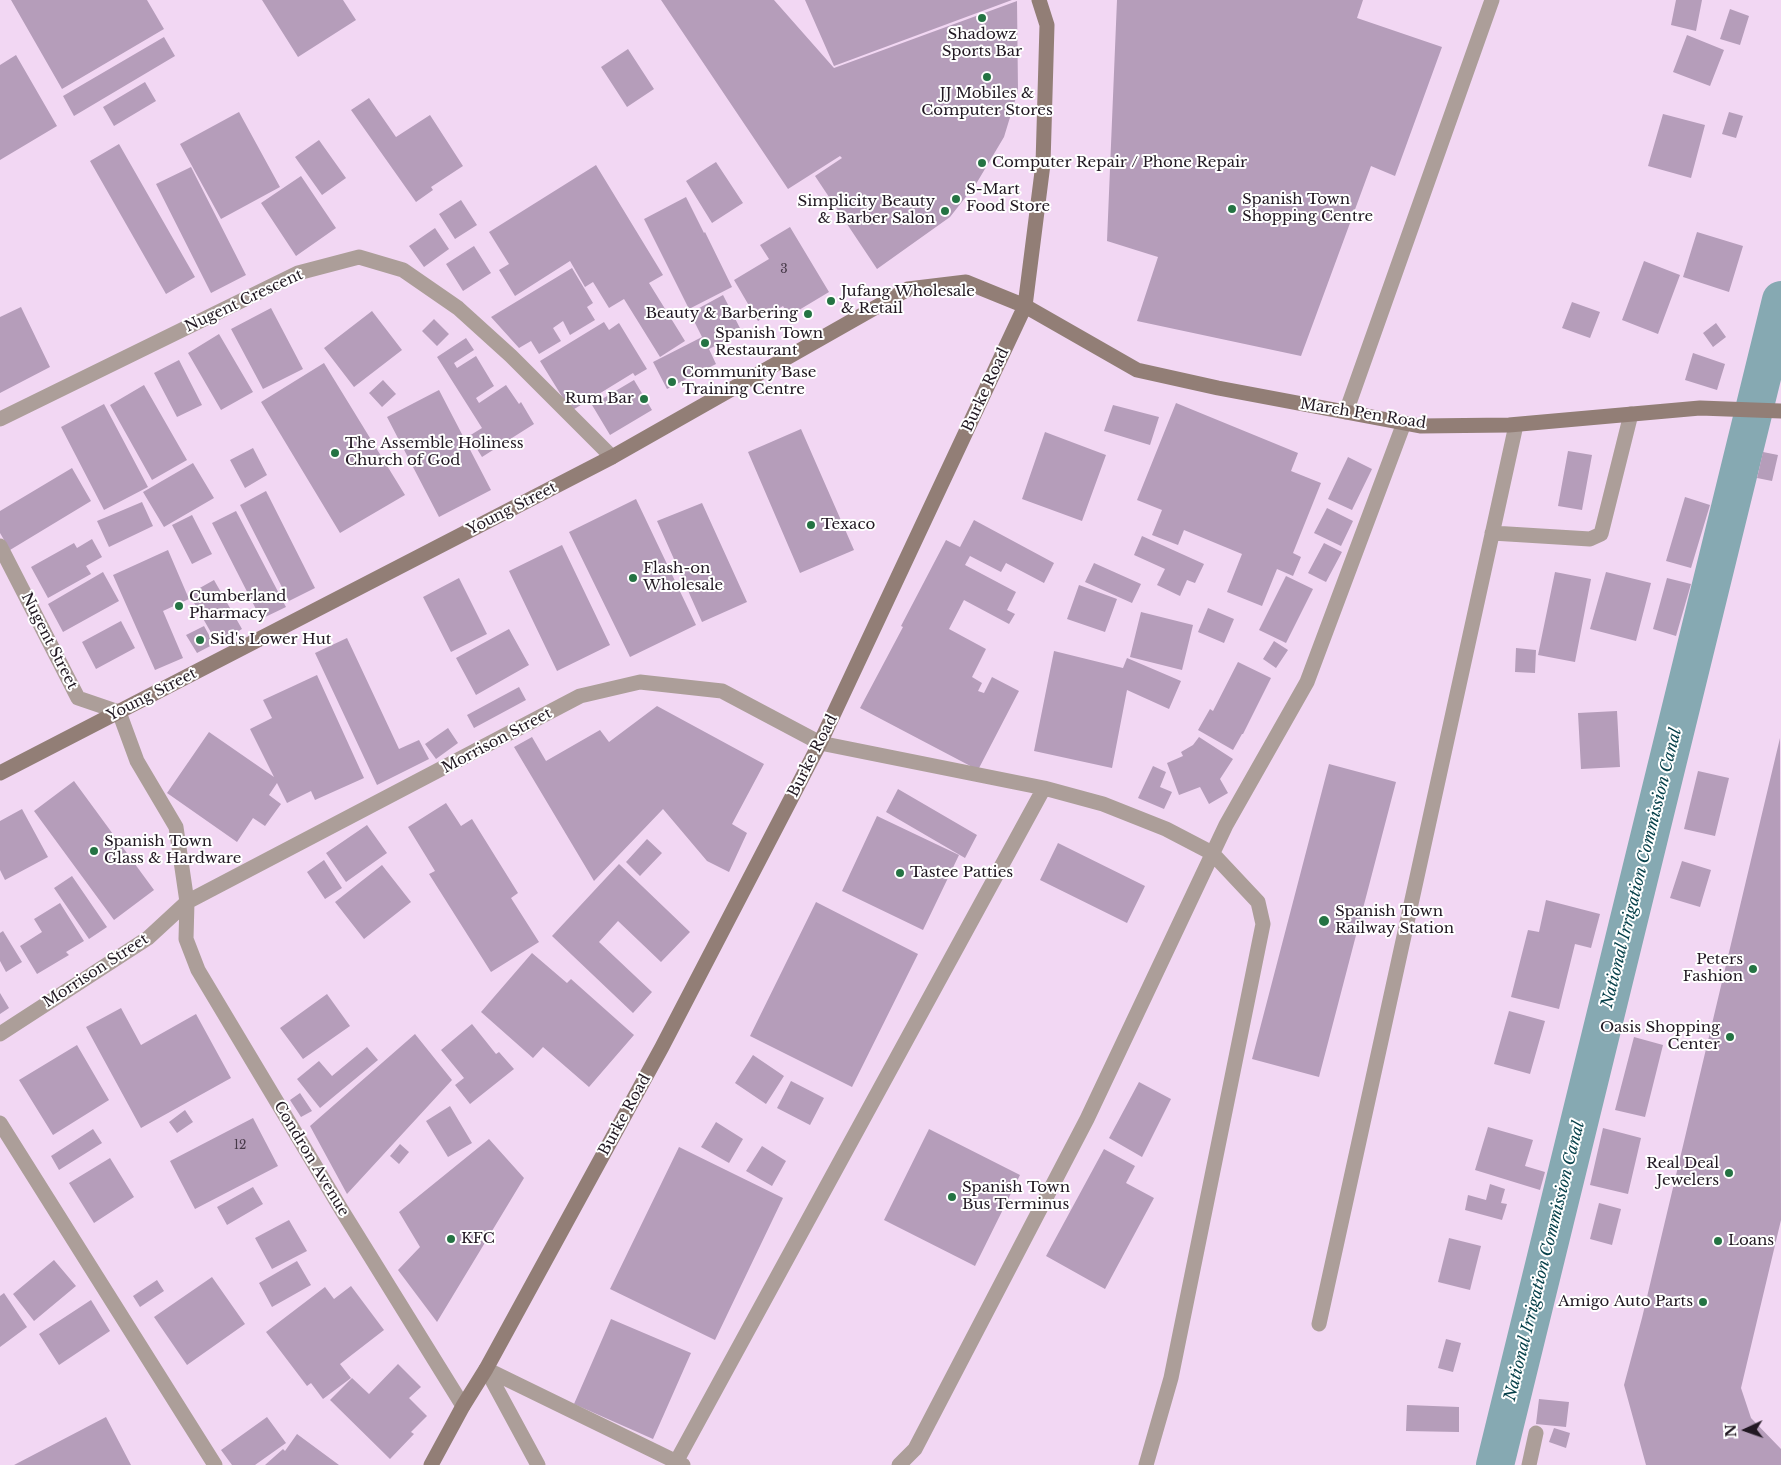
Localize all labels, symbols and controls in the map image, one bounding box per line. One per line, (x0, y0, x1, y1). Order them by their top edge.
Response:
marker: Shadowz Sports Bar (976, 12, 988, 24)
place label: Shadowz Sports Bar (942, 26, 1022, 61)
marker: JJ Mobiles & Computer Stores (981, 71, 993, 83)
place label: JJ Mobiles & Computer Stores (921, 85, 1053, 120)
place label: Computer Repair / Phone Repair (992, 154, 1247, 172)
marker: Computer Repair / Phone Repair (976, 157, 988, 169)
place label: S-Mart Food Store (966, 181, 1050, 216)
place label: Spanish Town Shopping Centre (1242, 191, 1373, 226)
place label: Simplicity Beauty & Barber Salon (798, 193, 935, 228)
marker: S-Mart Food Store (950, 193, 962, 205)
marker: Spanish Town Shopping Centre (1226, 203, 1238, 215)
marker: Simplicity Beauty & Barber Salon (939, 205, 951, 217)
house number: 3 (780, 263, 788, 277)
street label: Nugent Crescent (182, 266, 306, 336)
place label: Jufang Wholesale & Retail (841, 283, 975, 318)
marker: Jufang Wholesale & Retail (825, 295, 837, 307)
place label: Beauty & Barbering (646, 305, 798, 323)
marker: Beauty & Barbering (802, 308, 814, 320)
place label: Spanish Town Restaurant (715, 325, 823, 360)
marker: Spanish Town Restaurant (699, 337, 711, 349)
street label: Burke Road (959, 345, 1013, 435)
place label: Community Base Training Centre (682, 364, 816, 399)
marker: Community Base Training Centre (666, 376, 678, 388)
place label: Rum Bar (565, 390, 634, 408)
marker: Rum Bar (638, 393, 650, 405)
street label: March Pen Road (1299, 395, 1427, 433)
place label: The Assemble Holiness Church of God (345, 435, 524, 470)
marker: The Assemble Holiness Church of God (329, 447, 341, 459)
street label: Young Street (464, 479, 560, 539)
place label: Texaco (821, 516, 875, 534)
marker: Texaco (805, 519, 817, 531)
place label: Flash-on Wholesale (643, 560, 723, 595)
marker: Flash-on Wholesale (627, 572, 639, 584)
place label: Cumberland Pharmacy (189, 588, 286, 623)
street label: Nugent Street (17, 590, 81, 692)
marker: Cumberland Pharmacy (173, 600, 185, 612)
place label: Sid's Lower Hut (210, 631, 331, 649)
marker: Sid's Lower Hut (194, 634, 206, 646)
street label: Young Street (104, 665, 200, 725)
street label: Morrison Street (439, 705, 555, 777)
street label: Burke Road (785, 712, 841, 800)
water label: National Irrigation Commission Canal (1598, 726, 1686, 1010)
place label: Spanish Town Glass & Hardware (104, 833, 241, 868)
marker: Spanish Town Glass & Hardware (88, 845, 100, 857)
place label: Tastee Patties (910, 864, 1013, 882)
marker: Tastee Patties (894, 867, 906, 879)
place label: Spanish Town Railway Station (1335, 903, 1454, 938)
marker: Spanish Town Railway Station (1317, 914, 1331, 928)
street label: Morrison Street (40, 930, 152, 1012)
place label: Peters Fashion (1683, 951, 1743, 986)
marker: Peters Fashion (1747, 963, 1759, 975)
place label: Oasis Shopping Center (1600, 1019, 1720, 1054)
marker: Oasis Shopping Center (1724, 1031, 1736, 1043)
street label: Burke Road (595, 1071, 655, 1159)
street label: Condron Avenue (270, 1098, 352, 1220)
water label: National Irrigation Commission Canal (1501, 1119, 1589, 1403)
house number: 12 (234, 1139, 246, 1153)
place label: Real Deal Jewelers (1646, 1155, 1719, 1190)
marker: Real Deal Jewelers (1723, 1167, 1735, 1179)
place label: Spanish Town Bus Terminus (962, 1179, 1070, 1214)
marker: Spanish Town Bus Terminus (946, 1191, 958, 1203)
place label: KFC (461, 1230, 495, 1248)
place label: Loans (1728, 1232, 1774, 1250)
marker: KFC (445, 1233, 457, 1245)
marker: Loans (1712, 1235, 1724, 1247)
place label: Amigo Auto Parts (1558, 1293, 1693, 1311)
marker: Amigo Auto Parts (1697, 1296, 1709, 1308)
north arrow (1721, 1405, 1771, 1455)
text: N (1722, 1424, 1740, 1438)

